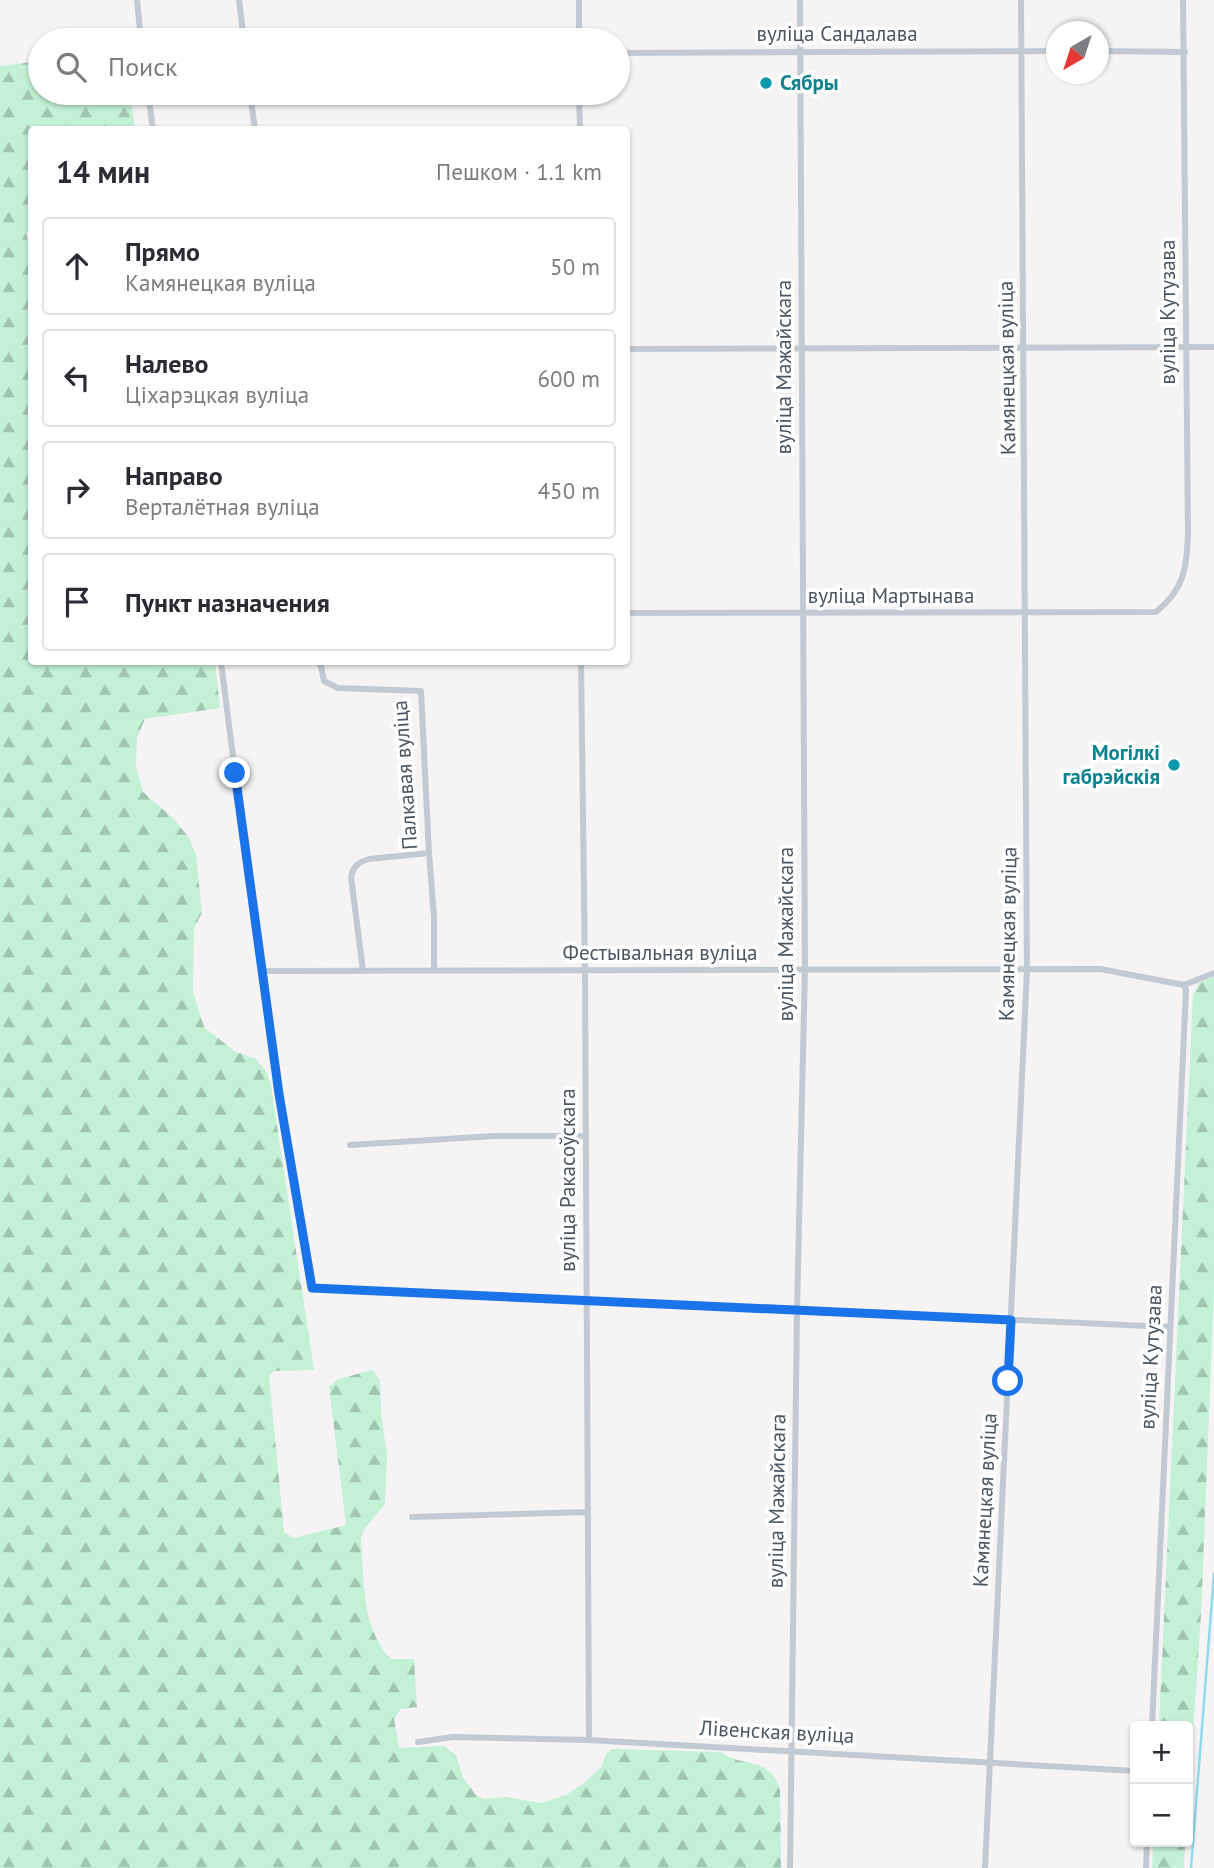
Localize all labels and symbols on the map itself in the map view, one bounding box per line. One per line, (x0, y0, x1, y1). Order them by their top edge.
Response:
street label: вуліца Сандалава (756, 20, 918, 47)
north arrow (1046, 21, 1109, 84)
place label: Сябры (780, 69, 839, 96)
marker: Сябры (758, 75, 774, 91)
street label: вуліца Кутузава (1154, 239, 1181, 385)
street label: вуліца Мажайскага (770, 280, 797, 454)
street label: Камянецкая вуліца (991, 281, 1022, 455)
street label: вуліца Мартынава (808, 582, 974, 609)
street label: Палкавая вуліца (386, 699, 423, 851)
place label: Могілкі габрэйскія (1062, 739, 1160, 790)
route end (219, 757, 250, 788)
marker: Могілкі габрэйскія (1166, 757, 1182, 773)
street label: вуліца Мажайскага (772, 847, 799, 1021)
street label: Камянецкая вуліца (992, 847, 1023, 1021)
street label: Фестывальная вуліца (563, 939, 757, 966)
street label: вуліца Ракасоўскага (554, 1088, 581, 1272)
street label: вуліца Кутузава (1133, 1284, 1168, 1430)
route start (992, 1365, 1023, 1396)
street label: Камянецкая вуліца (966, 1412, 1003, 1588)
street label: вуліца Мажайскага (761, 1414, 792, 1588)
street label: Лівенская вуліца (698, 1714, 855, 1749)

